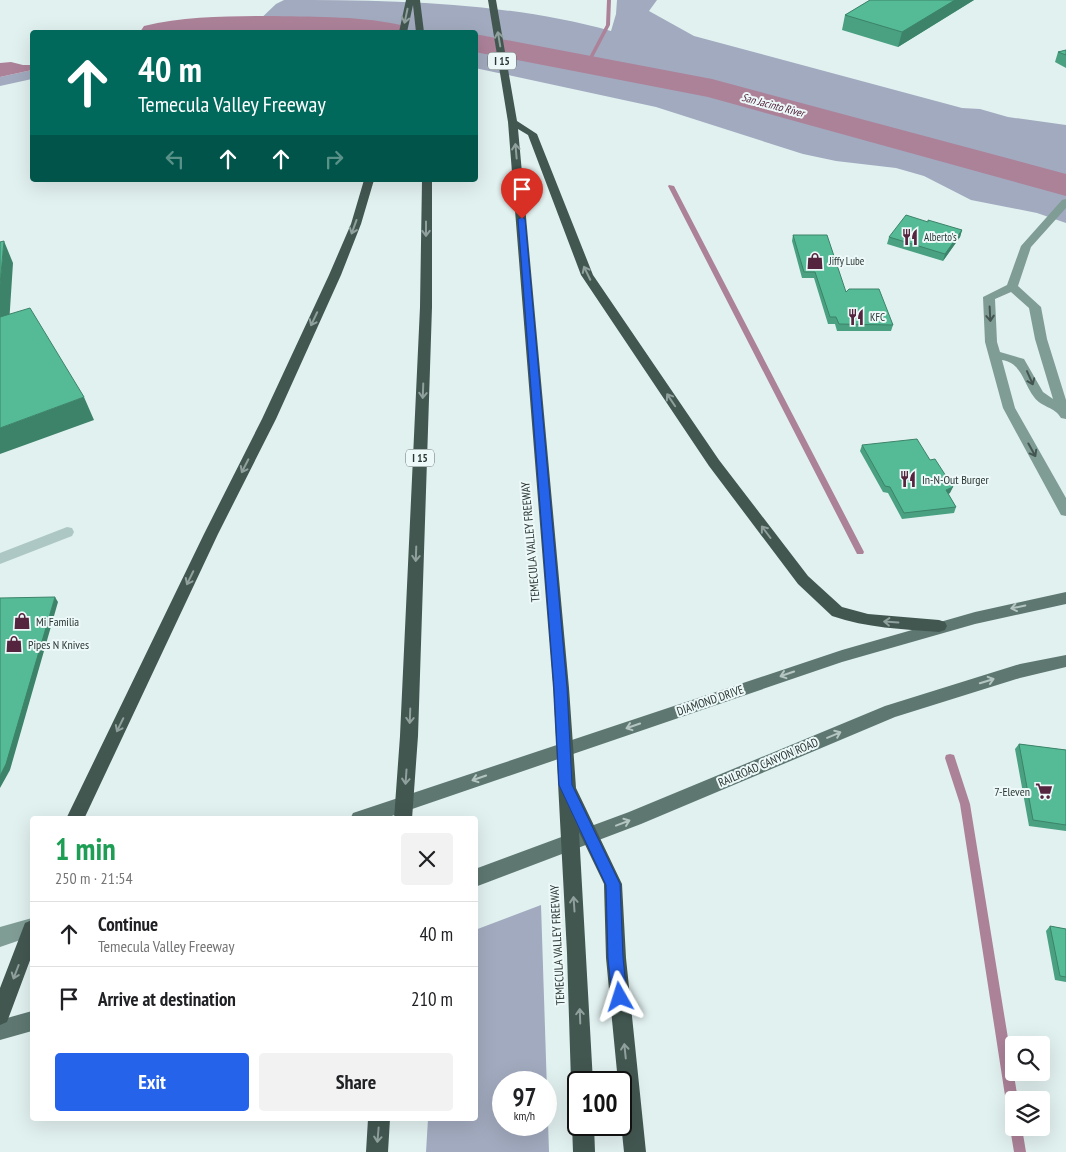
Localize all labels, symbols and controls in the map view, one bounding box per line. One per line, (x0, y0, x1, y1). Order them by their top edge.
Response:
one-way arrow (401, 8, 410, 24)
one-way arrow (493, 32, 503, 48)
text: 40 m (138, 46, 202, 92)
icon: ahead (55, 50, 120, 115)
road number: I 15 (488, 52, 516, 70)
text: Temecula Valley Freeway (138, 90, 326, 118)
water label: San Jacinto River (740, 90, 808, 121)
one-way arrow (511, 143, 521, 159)
icon: left (161, 145, 189, 173)
icon: ahead (214, 145, 242, 173)
icon: ahead (267, 145, 295, 173)
icon: right (320, 145, 348, 173)
pin (501, 168, 543, 219)
icon: arrive (508, 175, 536, 203)
one-way arrow (349, 218, 358, 234)
one-way arrow (421, 220, 431, 236)
restaurant icon: Alberto's (900, 227, 920, 247)
place label: Alberto's (924, 230, 957, 244)
shop icon: Jiffy Lube (805, 251, 825, 271)
place label: Jiffy Lube (828, 254, 865, 268)
one-way arrow (582, 265, 592, 280)
one-way arrow (985, 305, 994, 321)
restaurant icon: KFC (846, 307, 866, 327)
place label: KFC (870, 310, 885, 324)
one-way arrow (309, 311, 319, 326)
one-way arrow (1026, 370, 1036, 385)
one-way arrow (418, 383, 427, 399)
one-way arrow (666, 393, 676, 407)
one-way arrow (1028, 443, 1038, 457)
road number: I 15 (406, 449, 434, 466)
one-way arrow (240, 458, 249, 473)
restaurant icon: In-N-Out Burger (898, 469, 918, 489)
place label: In-N-Out Burger (922, 472, 989, 487)
street label: TEMECULA VALLEY FREEWAY (517, 481, 543, 603)
one-way arrow (761, 525, 771, 539)
one-way arrow (412, 545, 421, 561)
one-way arrow (185, 570, 194, 585)
one-way arrow (1010, 603, 1026, 612)
shop icon: Mi Familia (12, 611, 32, 631)
place label: Mi Familia (36, 614, 79, 629)
one-way arrow (883, 618, 899, 627)
shop icon: Pipes N Knives (4, 634, 24, 654)
place label: Pipes N Knives (28, 637, 89, 652)
one-way arrow (779, 670, 795, 679)
one-way arrow (979, 676, 995, 685)
street label: DIAMOND DRIVE (675, 682, 745, 718)
one-way arrow (406, 708, 415, 724)
one-way arrow (115, 717, 124, 732)
one-way arrow (625, 722, 641, 731)
one-way arrow (826, 729, 841, 739)
street label: RAILROAD CANYON ROAD (716, 734, 820, 790)
one-way arrow (402, 769, 411, 785)
one-way arrow (472, 774, 487, 783)
supermarket icon: 7-Eleven (1034, 781, 1054, 801)
place label: 7-Eleven (994, 784, 1030, 799)
one-way arrow (614, 818, 630, 827)
text: 1 min (55, 829, 116, 868)
button: close (401, 833, 453, 885)
text: 250 m · 21:54 (55, 868, 133, 888)
street label: TEMECULA VALLEY FREEWAY (546, 884, 568, 1006)
one-way arrow (569, 896, 579, 912)
text: Continue (98, 912, 158, 936)
icon: ahead (55, 920, 83, 948)
text: 40 m (420, 922, 453, 946)
text: Temecula Valley Freeway (98, 936, 234, 956)
one-way arrow (11, 964, 20, 979)
position arrow (593, 970, 645, 1022)
icon: arrive (55, 985, 83, 1013)
text: Arrive at destination (98, 987, 236, 1011)
text: 210 m (411, 987, 453, 1011)
one-way arrow (575, 1009, 584, 1025)
map controls (1005, 1036, 1050, 1136)
button: search (1005, 1036, 1050, 1081)
one-way arrow (620, 1044, 630, 1060)
button: Exit (55, 1053, 249, 1111)
button: Share (259, 1053, 453, 1111)
speed limit sign: 100 (567, 1071, 632, 1136)
text: 97 (513, 1081, 536, 1113)
button: layers (1005, 1091, 1050, 1136)
text: km/h (514, 1108, 535, 1123)
one-way arrow (373, 1127, 383, 1143)

